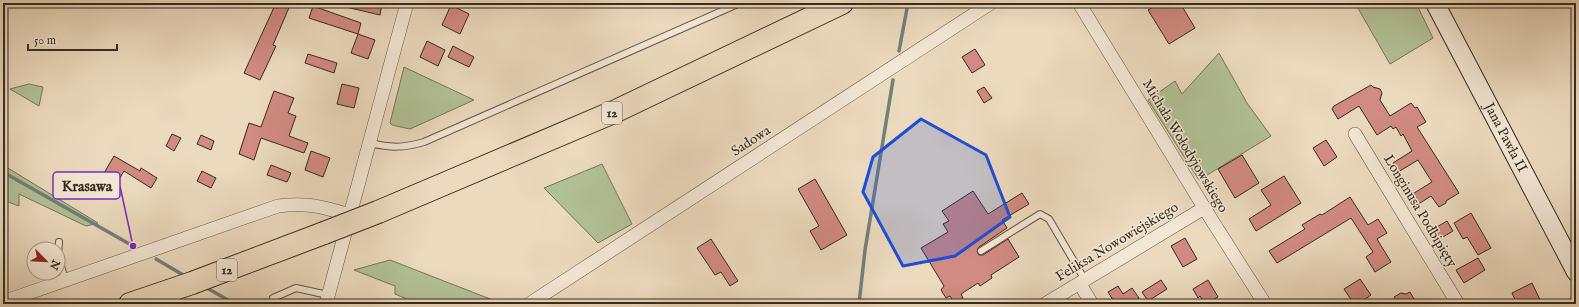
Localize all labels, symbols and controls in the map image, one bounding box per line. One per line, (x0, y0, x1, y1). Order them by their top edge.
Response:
scale bar (28, 26, 117, 52)
text: 50 m (34, 33, 56, 48)
street label: Michała Wołodyjowskiego (1138, 76, 1232, 216)
street label: Jana Pawła II (1479, 98, 1531, 175)
road number: 12 (602, 102, 622, 124)
street label: Sadowa (728, 121, 775, 160)
street label: Longinusa Podbipięty (1379, 151, 1461, 271)
callout: Krasawa (53, 172, 120, 199)
text: Krasawa (62, 177, 113, 196)
street label: Feliksa Nowowiejskiego (1052, 198, 1182, 286)
north arrow (26, 241, 66, 281)
text: N (46, 257, 63, 272)
road number: 12 (217, 259, 237, 281)

